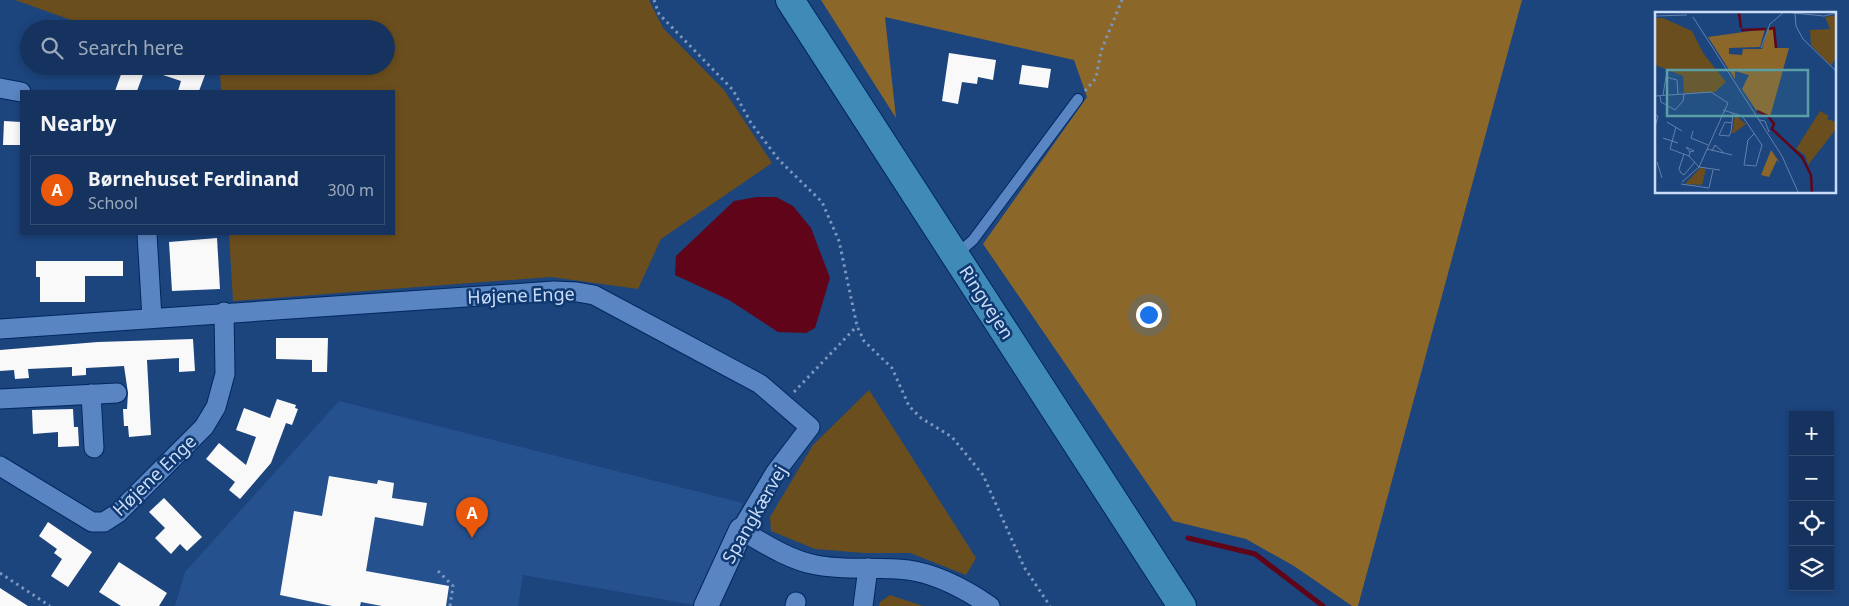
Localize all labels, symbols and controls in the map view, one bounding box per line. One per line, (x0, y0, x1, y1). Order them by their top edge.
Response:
inset map (1655, 12, 1836, 194)
search box (20, 20, 395, 75)
icon: search (38, 34, 66, 62)
text: Search here (78, 35, 184, 61)
text: Nearby (40, 109, 116, 137)
text: Børnehuset Ferdinand (88, 166, 299, 192)
text: A (51, 179, 63, 201)
text: 300 m (327, 179, 374, 201)
text: School (88, 192, 138, 214)
street label: Ringvejen (954, 261, 1020, 343)
street label: Højene Enge (467, 281, 575, 309)
your location (1136, 302, 1162, 328)
map controls (1789, 411, 1834, 591)
button: + (1789, 411, 1834, 456)
street label: Højene Enge (107, 429, 201, 521)
button: − (1789, 456, 1834, 501)
street label: Spangkærvej (716, 460, 792, 568)
pin: A (456, 497, 488, 538)
button: locate (1789, 501, 1834, 546)
button: layers (1789, 546, 1834, 591)

